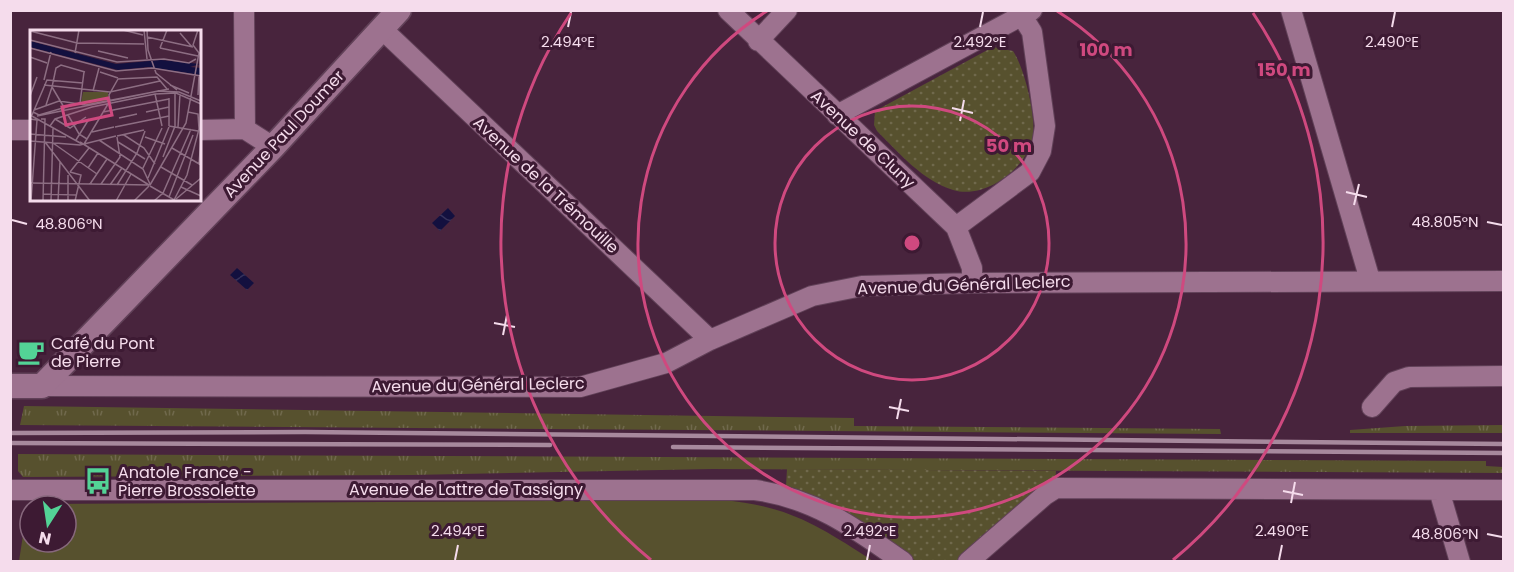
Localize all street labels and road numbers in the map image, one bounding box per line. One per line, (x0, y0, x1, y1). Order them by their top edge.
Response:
street label: Avenue Paul Doumer (219, 65, 349, 203)
street label: Avenue de Cluny (806, 85, 920, 193)
street label: Avenue de la Trémouille (468, 111, 624, 259)
street label: Avenue du Général Leclerc (857, 270, 1071, 300)
street label: Avenue du Général Leclerc (371, 372, 585, 398)
street label: Avenue de Lattre de Tassigny (349, 478, 583, 501)

